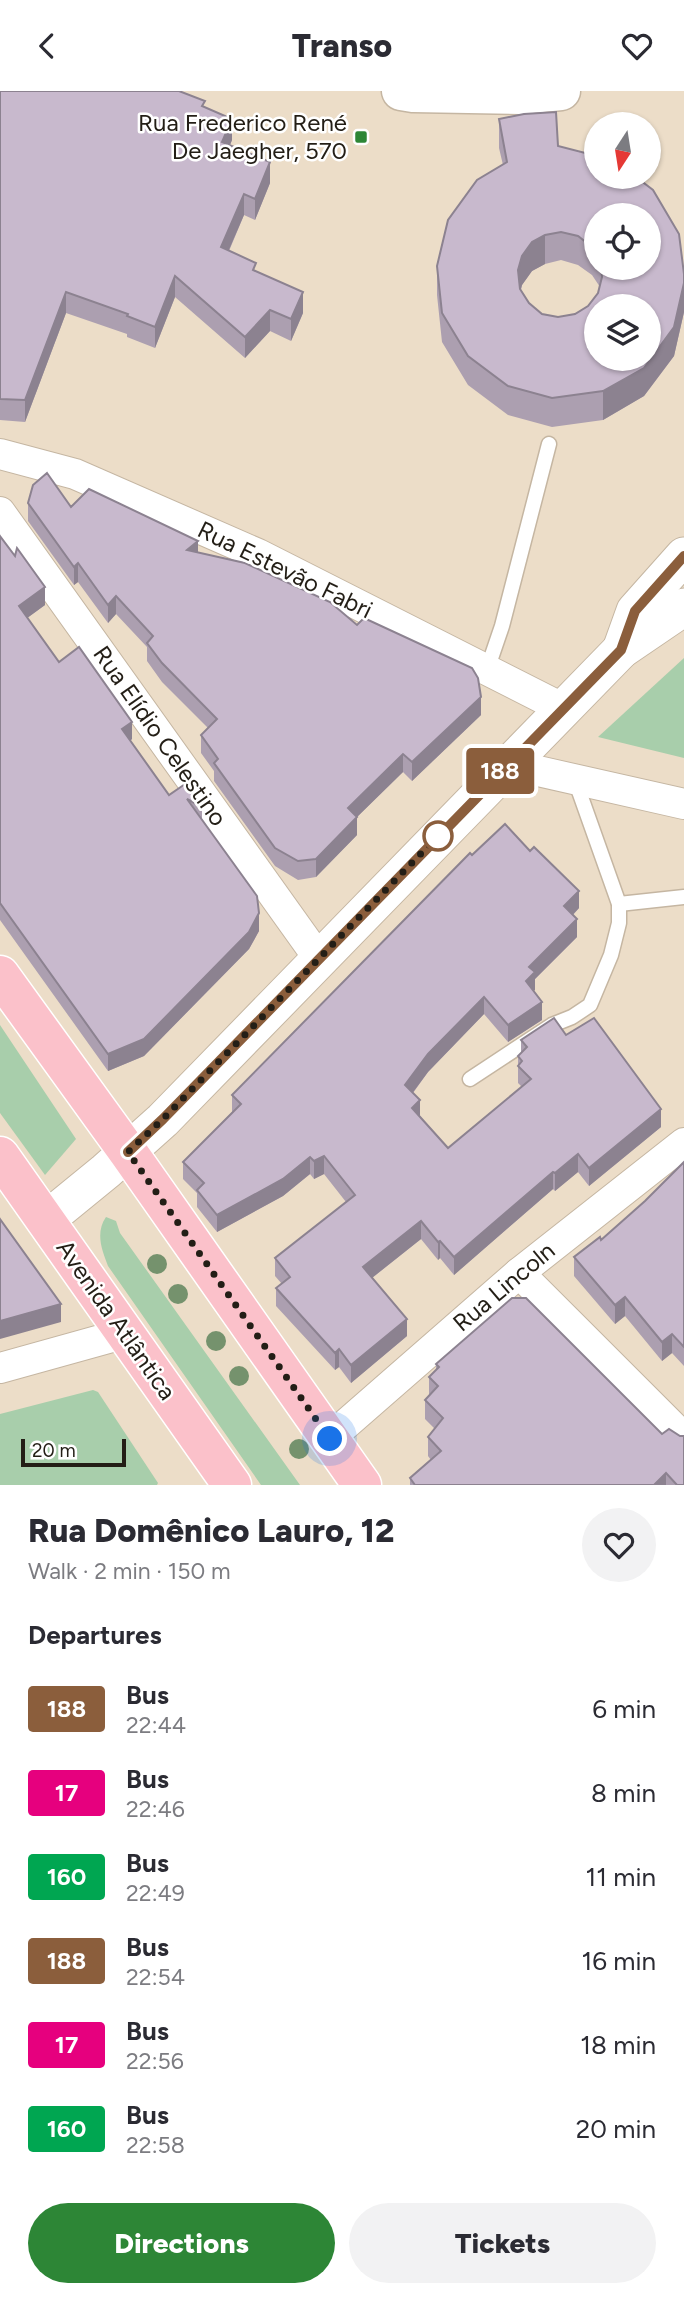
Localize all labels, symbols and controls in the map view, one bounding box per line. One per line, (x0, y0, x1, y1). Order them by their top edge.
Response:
icon: back (28, 27, 66, 65)
text: Transo (292, 27, 392, 65)
icon: heart (618, 27, 656, 65)
place label: Rua Frederico René De Jaegher, 570 (138, 108, 347, 165)
north arrow (584, 112, 662, 189)
map controls (584, 112, 661, 371)
marker: Rua Frederico René De Jaegher, 570 (353, 129, 369, 145)
button: locate (584, 203, 661, 280)
button: layers (584, 294, 661, 371)
street label: Rua Estevão Fabri (193, 515, 377, 624)
street label: Rua Elídio Celestino (87, 640, 233, 831)
line badge: 188 (460, 748, 540, 794)
text: 188 (480, 756, 520, 785)
unlabelled marker (423, 821, 453, 851)
street label: Avenida Atlântica (50, 1234, 182, 1405)
street label: Rua Lincoln (447, 1236, 560, 1337)
your location (312, 1421, 347, 1456)
scale bar (21, 1436, 126, 1468)
text: 20 m (32, 1439, 76, 1462)
button: heart (582, 1508, 656, 1582)
text: Rua Domênico Lauro, 12 (28, 1511, 394, 1550)
text: Walk · 2 min · 150 m (28, 1557, 231, 1585)
text: Departures (28, 1619, 162, 1651)
text: Bus (126, 1679, 169, 1711)
text: 6 min (592, 1693, 656, 1725)
text: 188 (47, 1694, 86, 1723)
text: 22:44 (126, 1711, 186, 1739)
text: Bus (126, 1763, 169, 1795)
text: 8 min (591, 1777, 656, 1809)
text: 17 (55, 1778, 78, 1807)
text: 22:46 (126, 1795, 185, 1823)
text: Bus (126, 1847, 169, 1879)
text: 11 min (585, 1861, 656, 1893)
text: 160 (47, 1862, 86, 1891)
text: 22:49 (126, 1879, 185, 1907)
text: Bus (126, 1931, 169, 1963)
text: 16 min (581, 1945, 656, 1977)
text: 188 (47, 1946, 86, 1975)
text: 22:54 (126, 1963, 185, 1991)
text: Bus (126, 2015, 169, 2047)
text: 18 min (580, 2029, 656, 2061)
text: 17 (55, 2030, 78, 2059)
text: 22:56 (126, 2047, 184, 2075)
text: Bus (126, 2099, 169, 2131)
text: 20 min (576, 2113, 656, 2145)
text: 160 (47, 2114, 86, 2143)
text: 22:58 (126, 2131, 185, 2159)
button: Directions (28, 2203, 335, 2283)
button: Tickets (349, 2203, 656, 2283)

